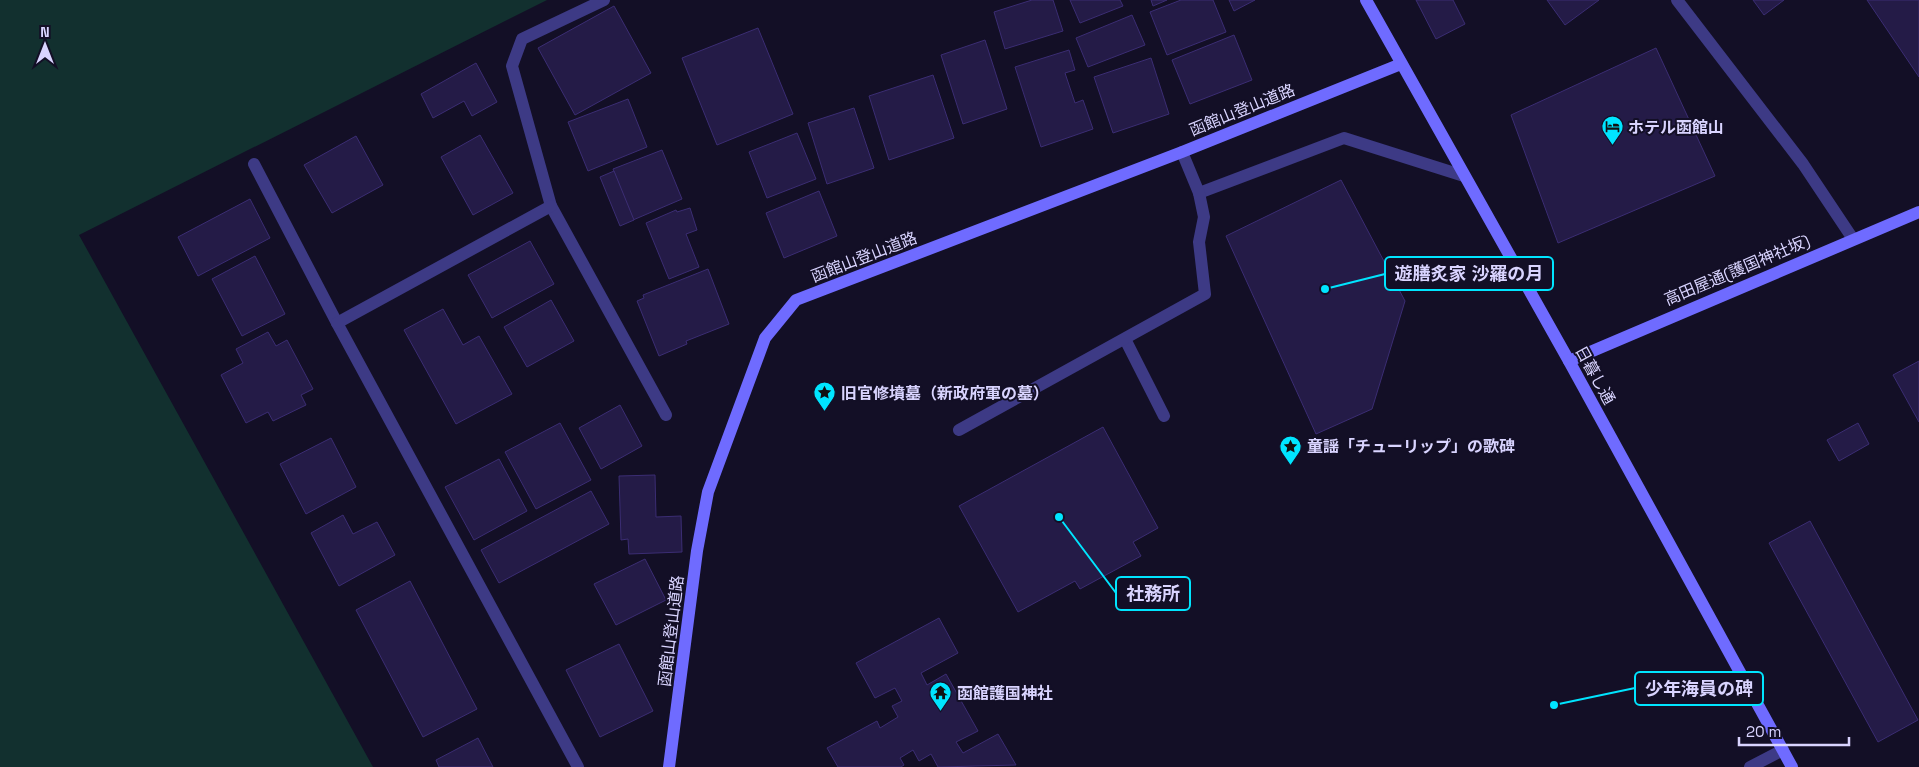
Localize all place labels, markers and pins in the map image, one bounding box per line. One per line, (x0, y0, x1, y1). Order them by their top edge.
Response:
hotel icon: ホテル函館山 (1600, 115, 1624, 146)
place label: ホテル函館山 (1628, 117, 1724, 138)
callout: 遊膳炙家 沙羅の月 (1385, 257, 1553, 290)
place icon: 旧官修墳墓（新政府軍の墓） (813, 381, 837, 412)
place label: 旧官修墳墓（新政府軍の墓） (841, 383, 1049, 404)
place icon: 童謡「チューリップ」の歌碑 (1279, 434, 1303, 465)
place label: 童謡「チューリップ」の歌碑 (1307, 436, 1515, 457)
callout: 社務所 (1116, 577, 1190, 610)
callout: 少年海員の碑 (1635, 672, 1763, 705)
temple icon: 函館護国神社 (929, 681, 953, 712)
place label: 函館護国神社 (957, 683, 1053, 704)

